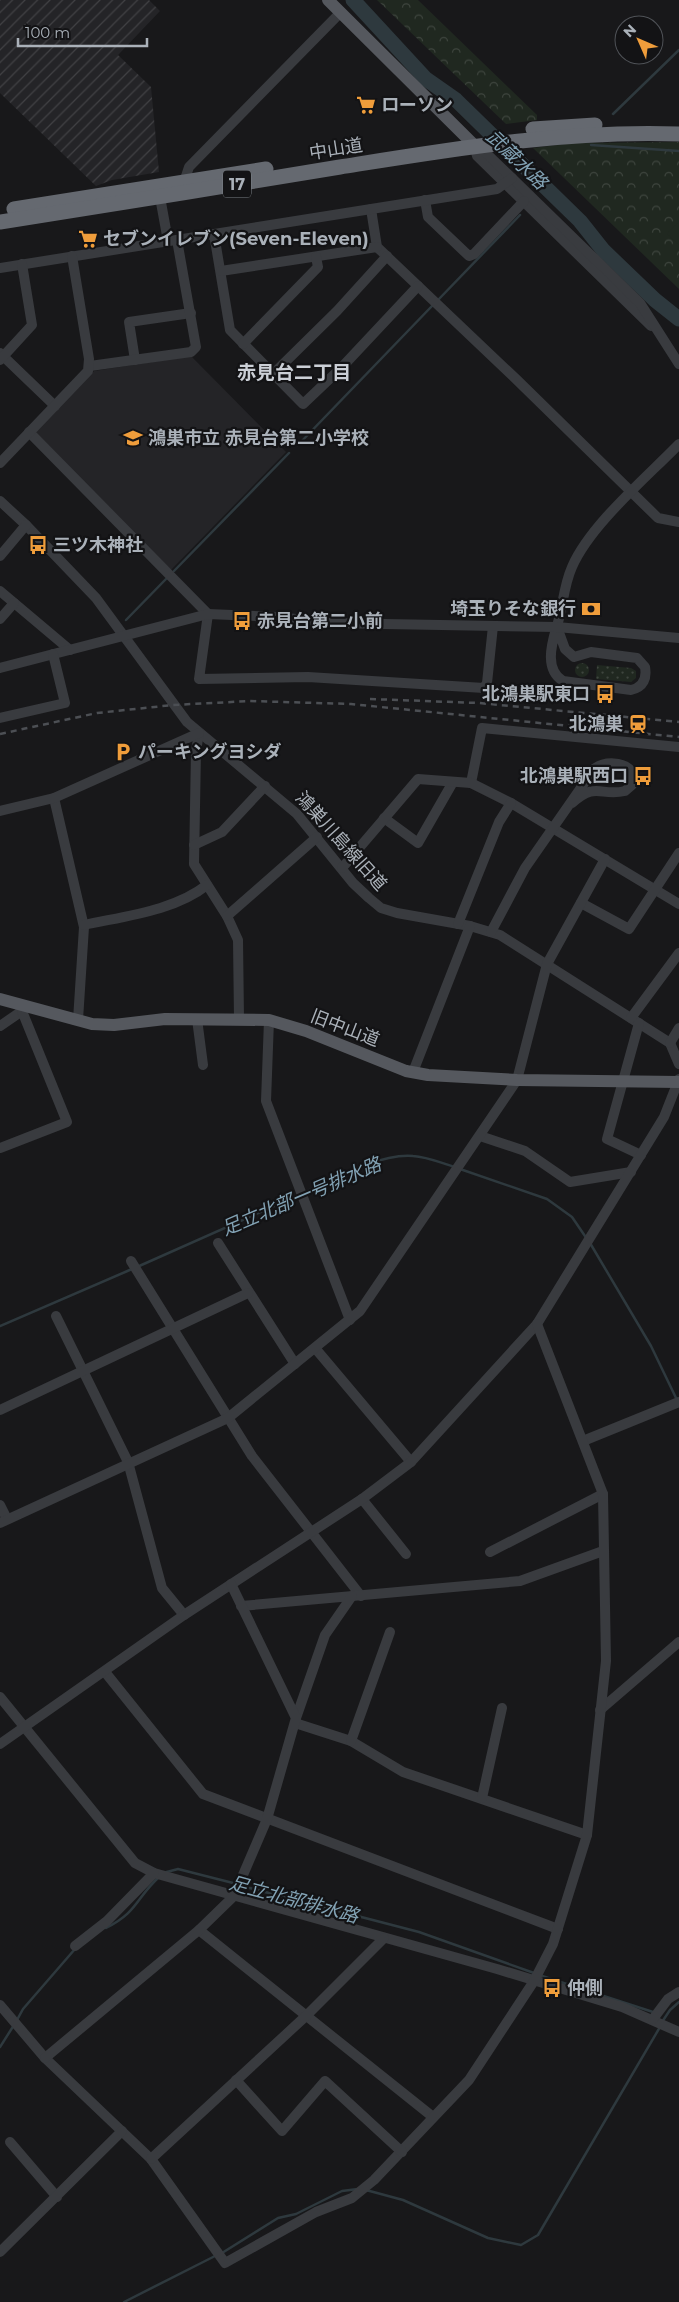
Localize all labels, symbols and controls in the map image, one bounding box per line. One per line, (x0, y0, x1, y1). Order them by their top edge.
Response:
scale bar (18, 15, 146, 47)
north arrow (614, 15, 664, 65)
text: N (619, 20, 640, 41)
text: 100 m (25, 23, 70, 42)
supermarket icon: ローソン (355, 94, 377, 116)
place label: ローソン (381, 94, 453, 116)
water label: 武蔵水路 (481, 125, 553, 195)
street label: 中山道 (308, 134, 364, 164)
road number: 17 (223, 170, 251, 198)
supermarket icon: セブンイレブン(Seven-Eleven) (77, 228, 99, 250)
place label: セブンイレブン(Seven-Eleven) (103, 228, 369, 250)
district label: 赤見台二丁目 (237, 361, 351, 384)
school or university icon: 鴻巣市立 赤見台第二小学校 (122, 427, 144, 449)
place label: 鴻巣市立 赤見台第二小学校 (148, 427, 369, 449)
bus stop icon: 三ツ木神社 (27, 534, 49, 556)
place label: 三ツ木神社 (53, 534, 143, 556)
place label: 埼玉りそな銀行 (450, 598, 576, 620)
bank icon: 埼玉りそな銀行 (580, 598, 602, 620)
bus stop icon: 赤見台第二小前 (231, 610, 253, 632)
place label: 赤見台第二小前 (257, 610, 383, 632)
place label: 北鴻巣駅東口 (482, 683, 590, 705)
bus stop icon: 北鴻巣駅東口 (594, 683, 616, 705)
place label: 北鴻巣 (569, 713, 623, 735)
station icon: 北鴻巣 (627, 713, 649, 735)
parking icon: パーキングヨシダ (112, 741, 134, 763)
place label: パーキングヨシダ (138, 741, 281, 763)
place label: 北鴻巣駅西口 (520, 765, 628, 787)
bus stop icon: 北鴻巣駅西口 (632, 765, 654, 787)
street label: 鴻巣川島線旧道 (291, 787, 391, 895)
street label: 旧中山道 (307, 1005, 383, 1051)
water label: 足立北部一号排水路 (218, 1152, 386, 1240)
water label: 足立北部排水路 (227, 1871, 363, 1928)
bus stop icon: 仲側 (541, 1977, 563, 1999)
place label: 仲側 (567, 1977, 603, 1999)

